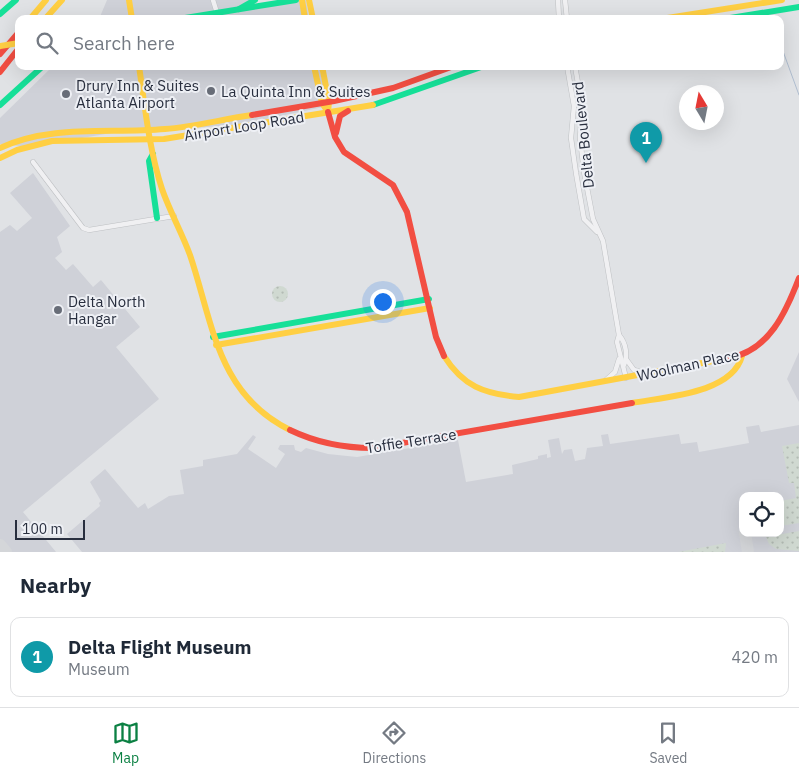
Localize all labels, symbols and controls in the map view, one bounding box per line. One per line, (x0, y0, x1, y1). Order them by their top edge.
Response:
search box (15, 15, 784, 70)
icon: search (33, 29, 61, 57)
text: Search here (73, 31, 175, 55)
place label: Drury Inn & Suites Atlanta Airport (76, 76, 199, 112)
street label: Delta Boulevard (568, 81, 598, 189)
place label: La Quinta Inn & Suites (221, 82, 371, 101)
marker: La Quinta Inn & Suites (205, 85, 217, 97)
north arrow (679, 85, 724, 130)
marker: Drury Inn & Suites Atlanta Airport (60, 88, 72, 100)
street label: Airport Loop Road (183, 107, 305, 145)
pin: 1 (630, 122, 662, 163)
your location (370, 289, 396, 315)
place label: Delta North Hangar (68, 292, 145, 328)
marker: Delta North Hangar (52, 304, 64, 316)
street label: Woolman Place (635, 345, 741, 385)
street label: Toffie Terrace (364, 424, 458, 458)
map controls (739, 492, 784, 537)
button: locate (739, 492, 784, 537)
scale bar (15, 517, 85, 540)
text: 100 m (22, 520, 63, 538)
text: Nearby (20, 571, 91, 599)
text: Delta Flight Museum (68, 635, 251, 659)
text: 1 (32, 647, 42, 667)
text: 420 m (731, 647, 778, 667)
text: Museum (68, 659, 130, 679)
tab: Map (112, 719, 140, 767)
tab: Directions (363, 719, 426, 767)
tab: Saved (649, 719, 687, 767)

